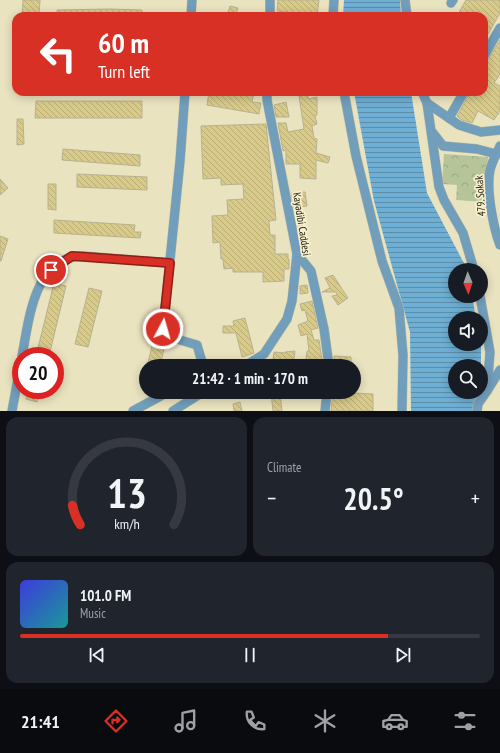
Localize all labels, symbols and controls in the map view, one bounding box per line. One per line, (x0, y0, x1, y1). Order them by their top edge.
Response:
text: 60 m (98, 24, 149, 61)
icon: left (32, 28, 84, 80)
text: Turn left (98, 60, 150, 83)
street label: 479. Sokak (472, 174, 488, 217)
street label: Kayadibi Caddesi (290, 191, 314, 257)
pin (34, 253, 68, 287)
icon: arrive (40, 259, 62, 281)
north arrow (448, 263, 488, 303)
map controls (448, 263, 488, 399)
position arrow (142, 308, 184, 350)
button: sound (448, 311, 488, 351)
speed limit sign: 20 (12, 347, 64, 399)
button: search (448, 359, 488, 399)
text: 21:42 · 1 min · 170 m (192, 369, 308, 388)
text: Climate (267, 459, 301, 476)
text: 13 (107, 465, 146, 518)
text: 20.5° (343, 479, 404, 518)
text: − (267, 484, 276, 512)
text: + (471, 484, 480, 512)
text: km/h (114, 513, 139, 532)
text: 101.0 FM (80, 586, 131, 605)
text: Music (80, 605, 106, 622)
icon: previous (86, 644, 108, 666)
icon: pause (239, 644, 261, 666)
icon: next (392, 644, 414, 666)
icon: directions (102, 707, 130, 735)
icon: music (172, 707, 200, 735)
icon: phone (241, 707, 269, 735)
icon: climate (311, 707, 339, 735)
icon: car (381, 707, 409, 735)
icon: filters (451, 707, 479, 735)
text: 21:41 (21, 710, 60, 733)

